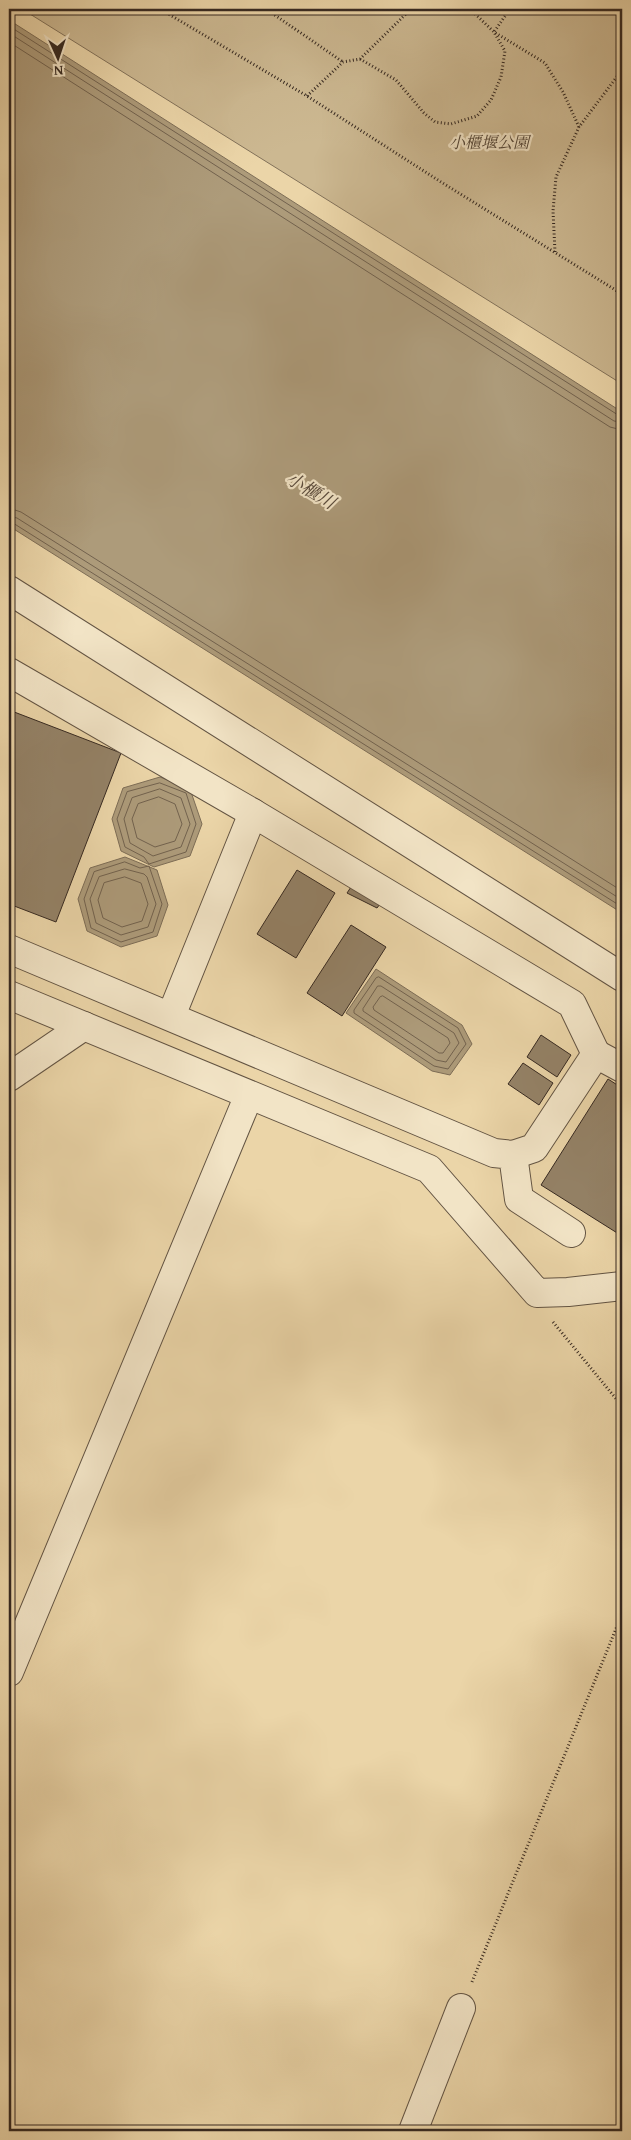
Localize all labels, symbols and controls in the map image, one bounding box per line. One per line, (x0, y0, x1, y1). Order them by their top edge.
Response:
north arrow (32, 32, 82, 82)
text: N (53, 61, 64, 81)
park label: 小櫃堰公園 (449, 130, 532, 154)
water label: 小櫃川 (281, 465, 343, 517)

